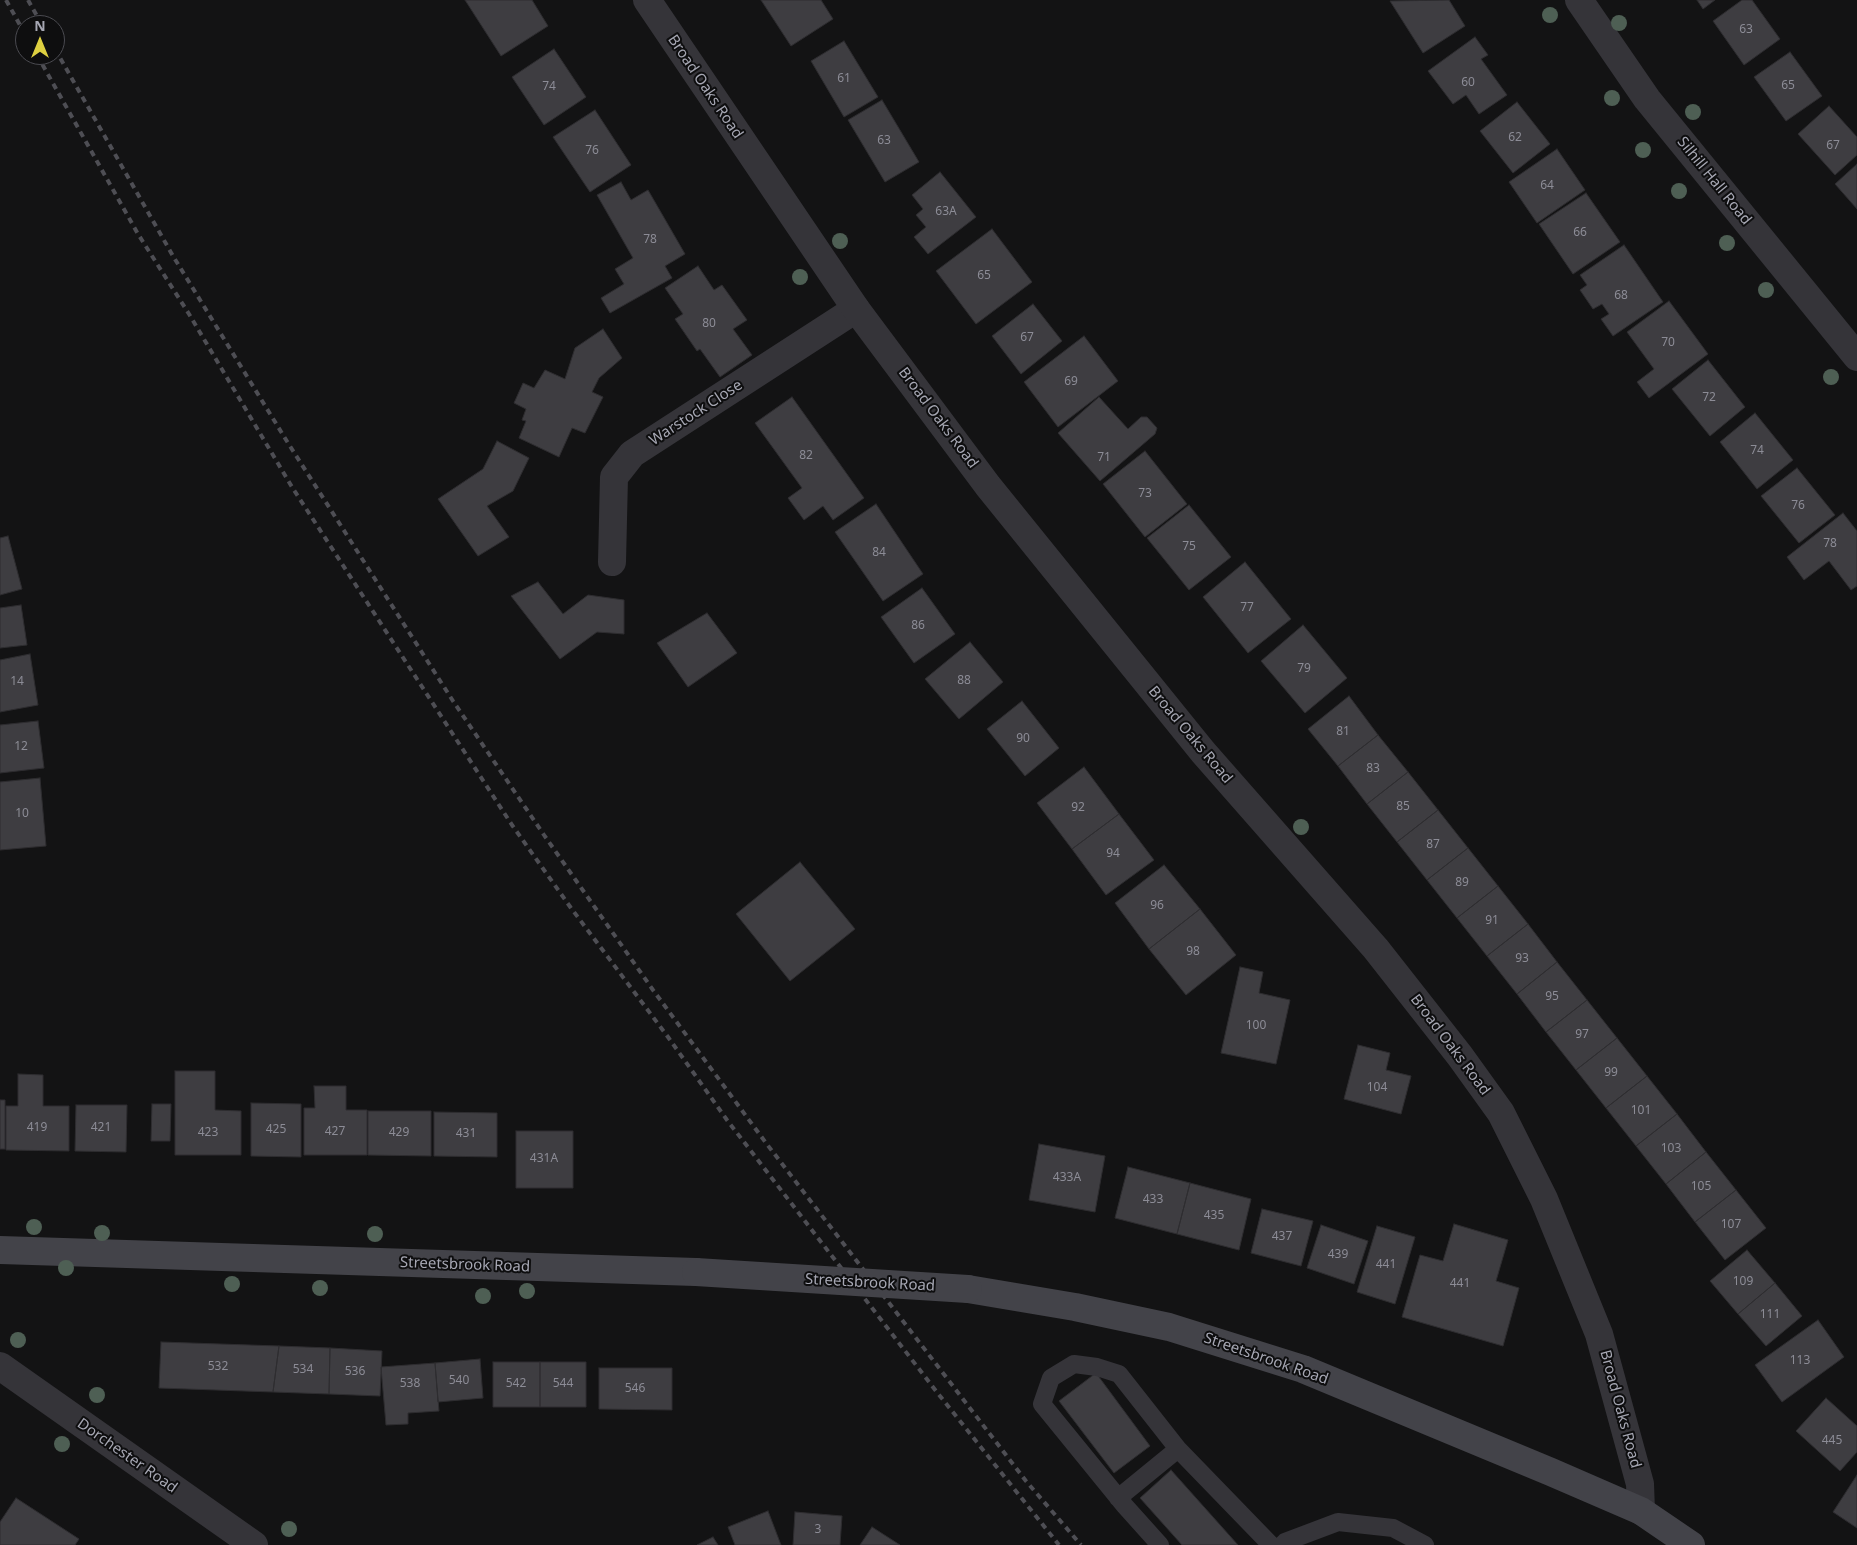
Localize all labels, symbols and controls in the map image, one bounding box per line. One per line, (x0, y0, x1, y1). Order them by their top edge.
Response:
north arrow (15, 15, 65, 65)
text: N (34, 16, 46, 35)
house number: 63 (1739, 23, 1753, 37)
street label: Broad Oaks Road (664, 32, 746, 142)
house number: 61 (837, 72, 851, 86)
house number: 60 (1461, 76, 1475, 90)
house number: 65 (1781, 79, 1795, 93)
house number: 74 (542, 80, 556, 94)
house number: 62 (1508, 131, 1522, 145)
street label: Silhill Hall Road (1673, 133, 1755, 229)
house number: 63 (877, 134, 891, 148)
house number: 67 (1826, 139, 1840, 153)
house number: 76 (585, 144, 599, 158)
house number: 64 (1540, 179, 1554, 193)
house number: 63A (935, 205, 957, 219)
house number: 66 (1573, 226, 1587, 240)
house number: 78 (643, 233, 657, 247)
house number: 65 (977, 269, 991, 283)
house number: 68 (1614, 289, 1628, 303)
house number: 80 (702, 317, 716, 331)
house number: 67 (1020, 331, 1034, 345)
house number: 70 (1661, 336, 1675, 350)
street label: Broad Oaks Road (894, 364, 982, 472)
house number: 69 (1064, 375, 1078, 389)
street label: Warstock Close (646, 376, 746, 450)
house number: 72 (1702, 391, 1716, 405)
house number: 74 (1750, 444, 1764, 458)
house number: 82 (799, 449, 813, 463)
house number: 71 (1097, 451, 1111, 465)
house number: 73 (1138, 487, 1152, 501)
house number: 76 (1791, 499, 1805, 513)
house number: 78 (1823, 537, 1837, 551)
house number: 75 (1182, 540, 1196, 554)
house number: 84 (872, 546, 886, 560)
house number: 77 (1240, 601, 1254, 615)
house number: 86 (911, 619, 925, 633)
house number: 79 (1297, 662, 1311, 676)
house number: 88 (957, 674, 971, 688)
house number: 14 (10, 675, 24, 689)
street label: Broad Oaks Road (1144, 683, 1236, 787)
house number: 81 (1336, 725, 1350, 739)
house number: 90 (1016, 732, 1030, 746)
house number: 12 (14, 740, 28, 754)
house number: 83 (1366, 762, 1380, 776)
house number: 85 (1396, 800, 1410, 814)
house number: 92 (1071, 801, 1085, 815)
house number: 10 (15, 807, 29, 821)
house number: 87 (1426, 838, 1440, 852)
house number: 94 (1106, 847, 1120, 861)
house number: 89 (1455, 876, 1469, 890)
house number: 96 (1150, 899, 1164, 913)
house number: 91 (1485, 914, 1499, 928)
house number: 98 (1186, 945, 1200, 959)
house number: 93 (1515, 952, 1529, 966)
house number: 95 (1545, 990, 1559, 1004)
street label: Broad Oaks Road (1406, 991, 1494, 1099)
house number: 100 (1246, 1019, 1266, 1033)
house number: 97 (1575, 1028, 1589, 1042)
house number: 99 (1604, 1066, 1618, 1080)
house number: 104 (1367, 1081, 1387, 1095)
house number: 101 (1631, 1104, 1651, 1118)
house number: 419 (27, 1121, 47, 1135)
house number: 421 (91, 1121, 111, 1135)
house number: 425 (266, 1123, 286, 1137)
house number: 427 (325, 1125, 345, 1139)
house number: 423 (198, 1126, 218, 1140)
house number: 429 (389, 1126, 409, 1140)
house number: 431 (456, 1127, 476, 1141)
house number: 103 (1661, 1142, 1681, 1156)
house number: 431A (530, 1152, 558, 1166)
house number: 433A (1053, 1171, 1081, 1185)
house number: 105 (1691, 1180, 1711, 1194)
house number: 433 (1143, 1193, 1163, 1207)
house number: 435 (1204, 1209, 1224, 1223)
house number: 107 (1721, 1218, 1741, 1232)
house number: 437 (1272, 1230, 1292, 1244)
house number: 439 (1328, 1248, 1348, 1262)
street label: Streetsbrook Road (400, 1254, 530, 1276)
house number: 441 (1376, 1258, 1396, 1272)
street label: Streetsbrook Road (804, 1271, 936, 1295)
house number: 109 (1733, 1275, 1753, 1289)
house number: 441 (1450, 1277, 1470, 1291)
house number: 111 (1760, 1308, 1780, 1322)
street label: Streetsbrook Road (1201, 1329, 1331, 1389)
street label: Broad Oaks Road (1596, 1348, 1644, 1470)
house number: 113 (1790, 1354, 1810, 1368)
house number: 532 (208, 1360, 228, 1374)
house number: 534 (293, 1363, 313, 1377)
house number: 536 (345, 1365, 365, 1379)
house number: 540 (449, 1374, 469, 1388)
house number: 538 (400, 1377, 420, 1391)
house number: 542 (506, 1377, 526, 1391)
house number: 544 (553, 1377, 573, 1391)
house number: 546 (625, 1382, 645, 1396)
street label: Dorchester Road (73, 1415, 181, 1497)
house number: 445 (1822, 1434, 1842, 1448)
house number: 3 (815, 1523, 821, 1537)

